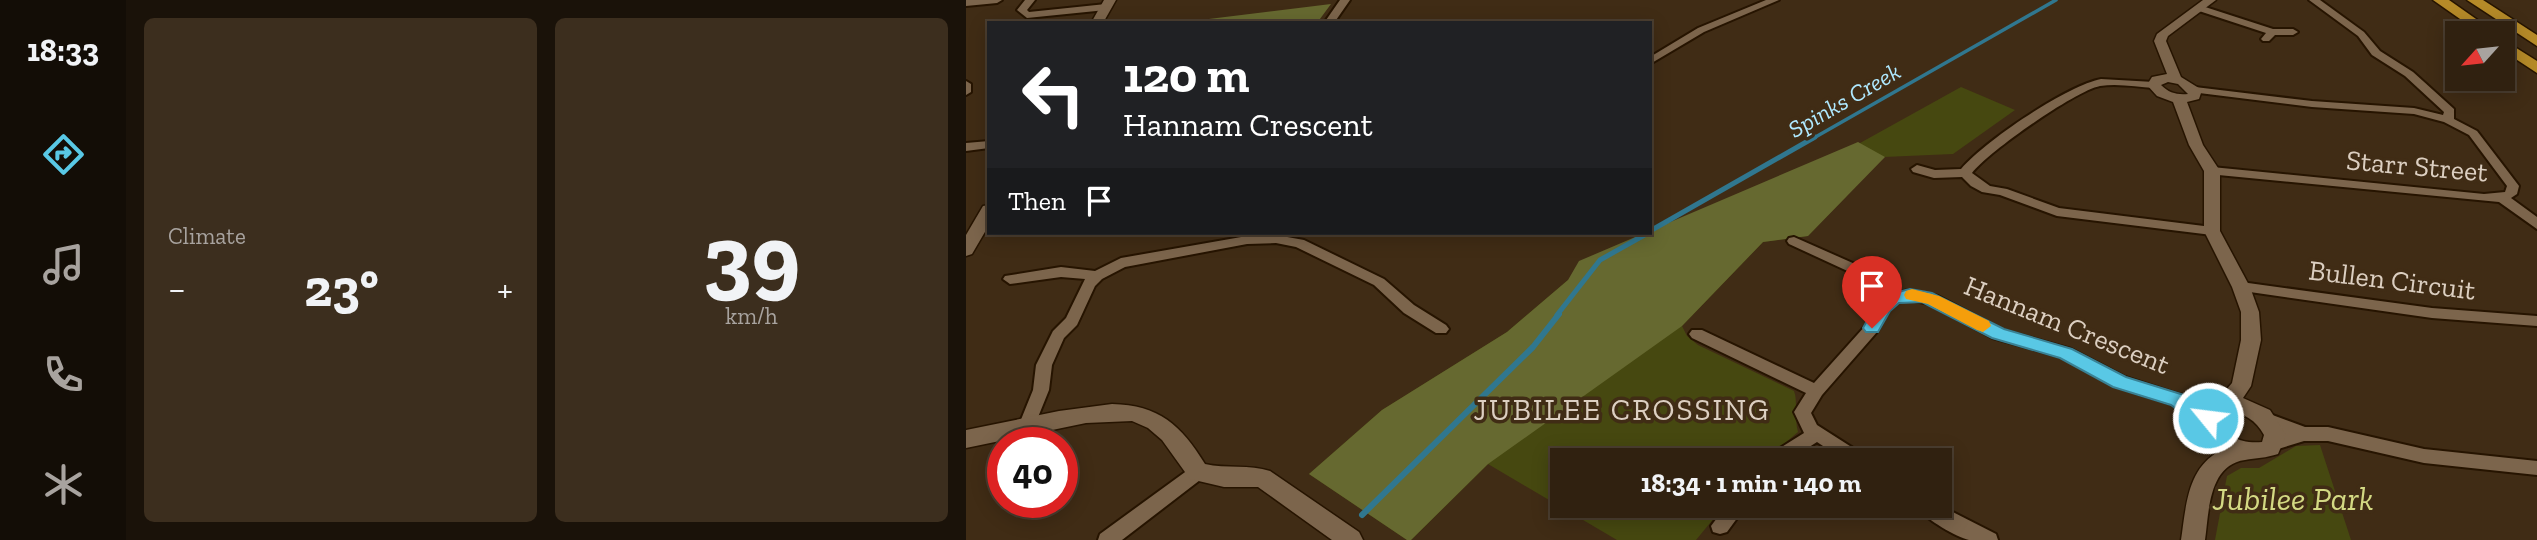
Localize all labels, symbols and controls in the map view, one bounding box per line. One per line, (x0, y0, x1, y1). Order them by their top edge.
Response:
north arrow (2445, 21, 2515, 91)
map controls (2445, 21, 2515, 91)
text: 18:33 (27, 31, 99, 69)
text: 120 m (1123, 46, 1249, 105)
icon: left (1008, 49, 1099, 140)
water label: Spinks Creek (1783, 56, 1905, 144)
text: Hannam Crescent (1123, 106, 1373, 144)
icon: directions (39, 130, 88, 179)
street label: Starr Street (2345, 143, 2490, 189)
icon: arrive (1080, 182, 1118, 220)
text: Then (1008, 185, 1066, 217)
text: 39 (703, 202, 800, 311)
text: Climate (168, 222, 246, 250)
icon: music (39, 240, 88, 289)
street label: Bullen Circuit (2307, 253, 2478, 307)
pin (1842, 256, 1902, 328)
text: 23° (304, 257, 379, 319)
text: − (168, 266, 186, 312)
text: + (497, 266, 513, 312)
icon: arrive (1853, 267, 1891, 305)
street label: Hannam Crescent (1960, 269, 2175, 381)
text: km/h (725, 302, 778, 330)
icon: phone (39, 350, 88, 399)
position arrow (2171, 381, 2245, 455)
district label: JUBILEE CROSSING (1473, 392, 1771, 428)
speed limit sign: 40 (987, 427, 1078, 518)
icon: climate (39, 460, 88, 509)
text: 18:34 · 1 min · 140 m (1641, 467, 1861, 499)
park label: Jubilee Park (2211, 479, 2374, 518)

